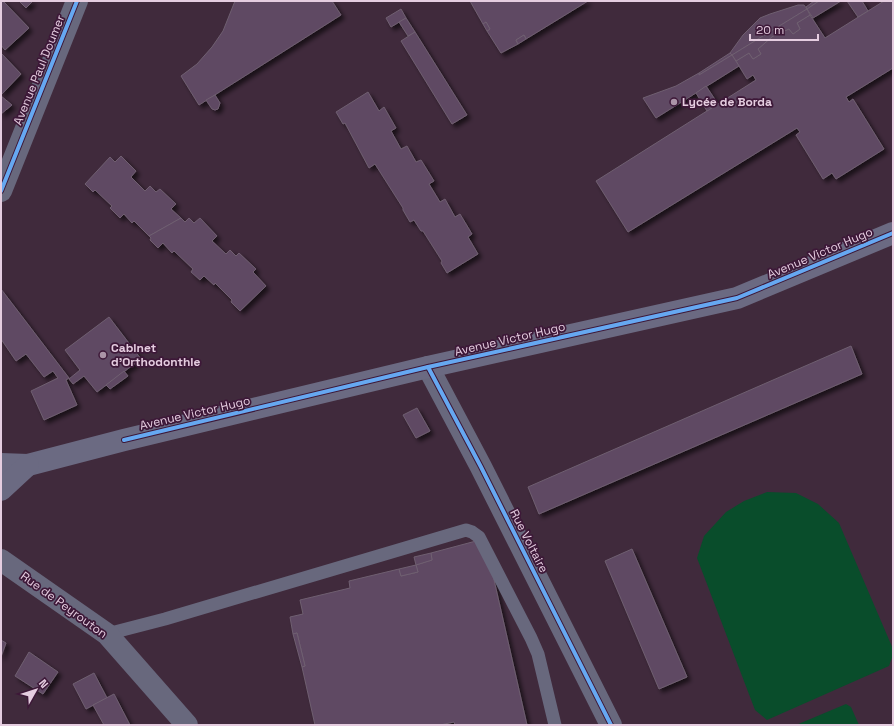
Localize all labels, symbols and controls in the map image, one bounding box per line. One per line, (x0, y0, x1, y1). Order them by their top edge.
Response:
street label: Avenue Paul Doumer (10, 12, 69, 127)
scale bar (750, 16, 818, 42)
text: 20 m (756, 22, 784, 38)
place label: Lycée de Borda (682, 94, 772, 110)
marker: Lycée de Borda (669, 97, 679, 107)
street label: Avenue Victor Hugo (765, 224, 875, 282)
street label: Avenue Victor Hugo (453, 318, 567, 360)
place label: Cabinet d'Orthodonthie (111, 340, 201, 370)
marker: Cabinet d'Orthodonthie (98, 350, 108, 360)
street label: Avenue Victor Hugo (138, 392, 252, 434)
street label: Rue Voltaire (506, 507, 552, 575)
street label: Rue de Peyrouton (17, 568, 111, 642)
north arrow (16, 670, 56, 710)
text: N (36, 676, 52, 691)

